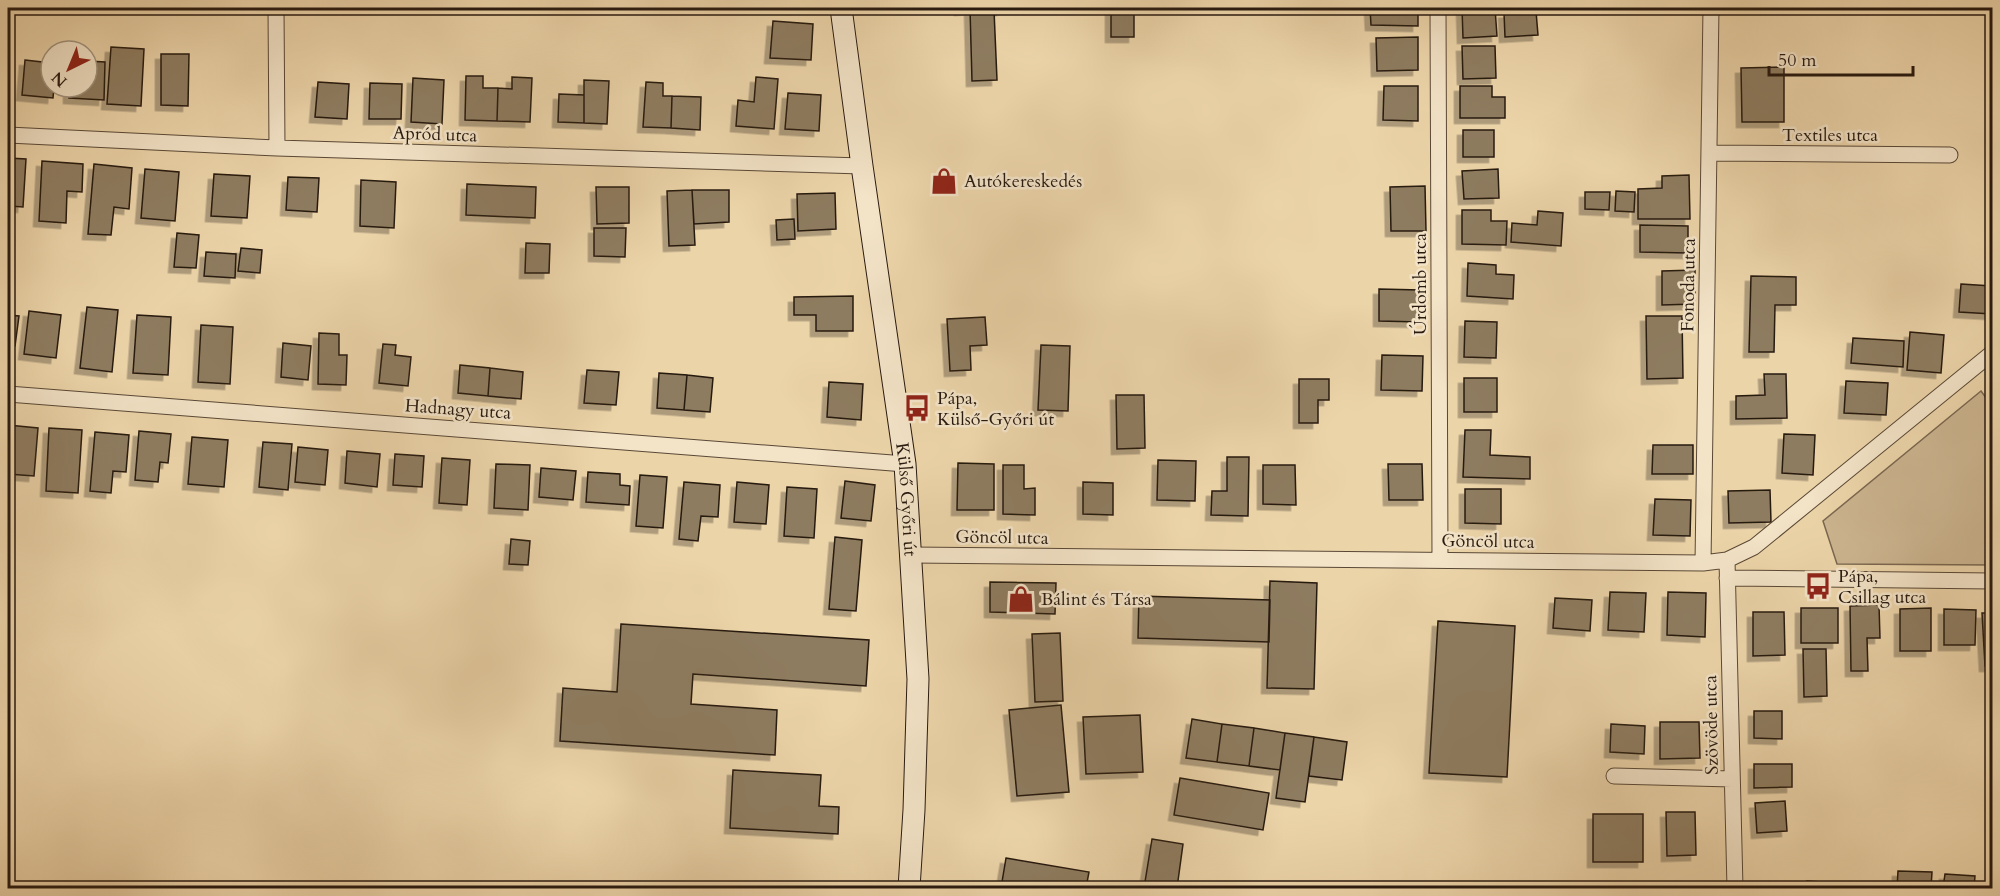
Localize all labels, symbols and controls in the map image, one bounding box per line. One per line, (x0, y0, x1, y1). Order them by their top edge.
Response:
north arrow (39, 39, 99, 99)
scale bar (1769, 39, 1913, 77)
text: 50 m (1778, 48, 1817, 73)
text: N (47, 66, 72, 92)
street label: Apród utca (392, 121, 478, 148)
street label: Textiles utca (1782, 123, 1878, 148)
shop icon: Autókereskedés (929, 166, 959, 196)
place label: Autókereskedés (964, 169, 1082, 194)
street label: Úrdomb utca (1408, 233, 1433, 335)
street label: Fonoda utca (1675, 238, 1702, 332)
place label: Pápa, Külső-Győri út (937, 386, 1054, 432)
street label: Hadnagy utca (404, 393, 512, 426)
bus stop icon: Pápa, Külső-Győri út (902, 393, 932, 423)
street label: Külső Győri út (889, 441, 923, 557)
street label: Göncöl utca (955, 524, 1049, 551)
street label: Göncöl utca (1441, 528, 1535, 555)
place label: Pápa, Csillag utca (1838, 564, 1926, 610)
bus stop icon: Pápa, Csillag utca (1803, 571, 1833, 601)
shop icon: Bálint és Társa (1006, 584, 1036, 614)
place label: Bálint és Társa (1041, 587, 1152, 612)
street label: Szövöde utca (1698, 675, 1725, 775)

